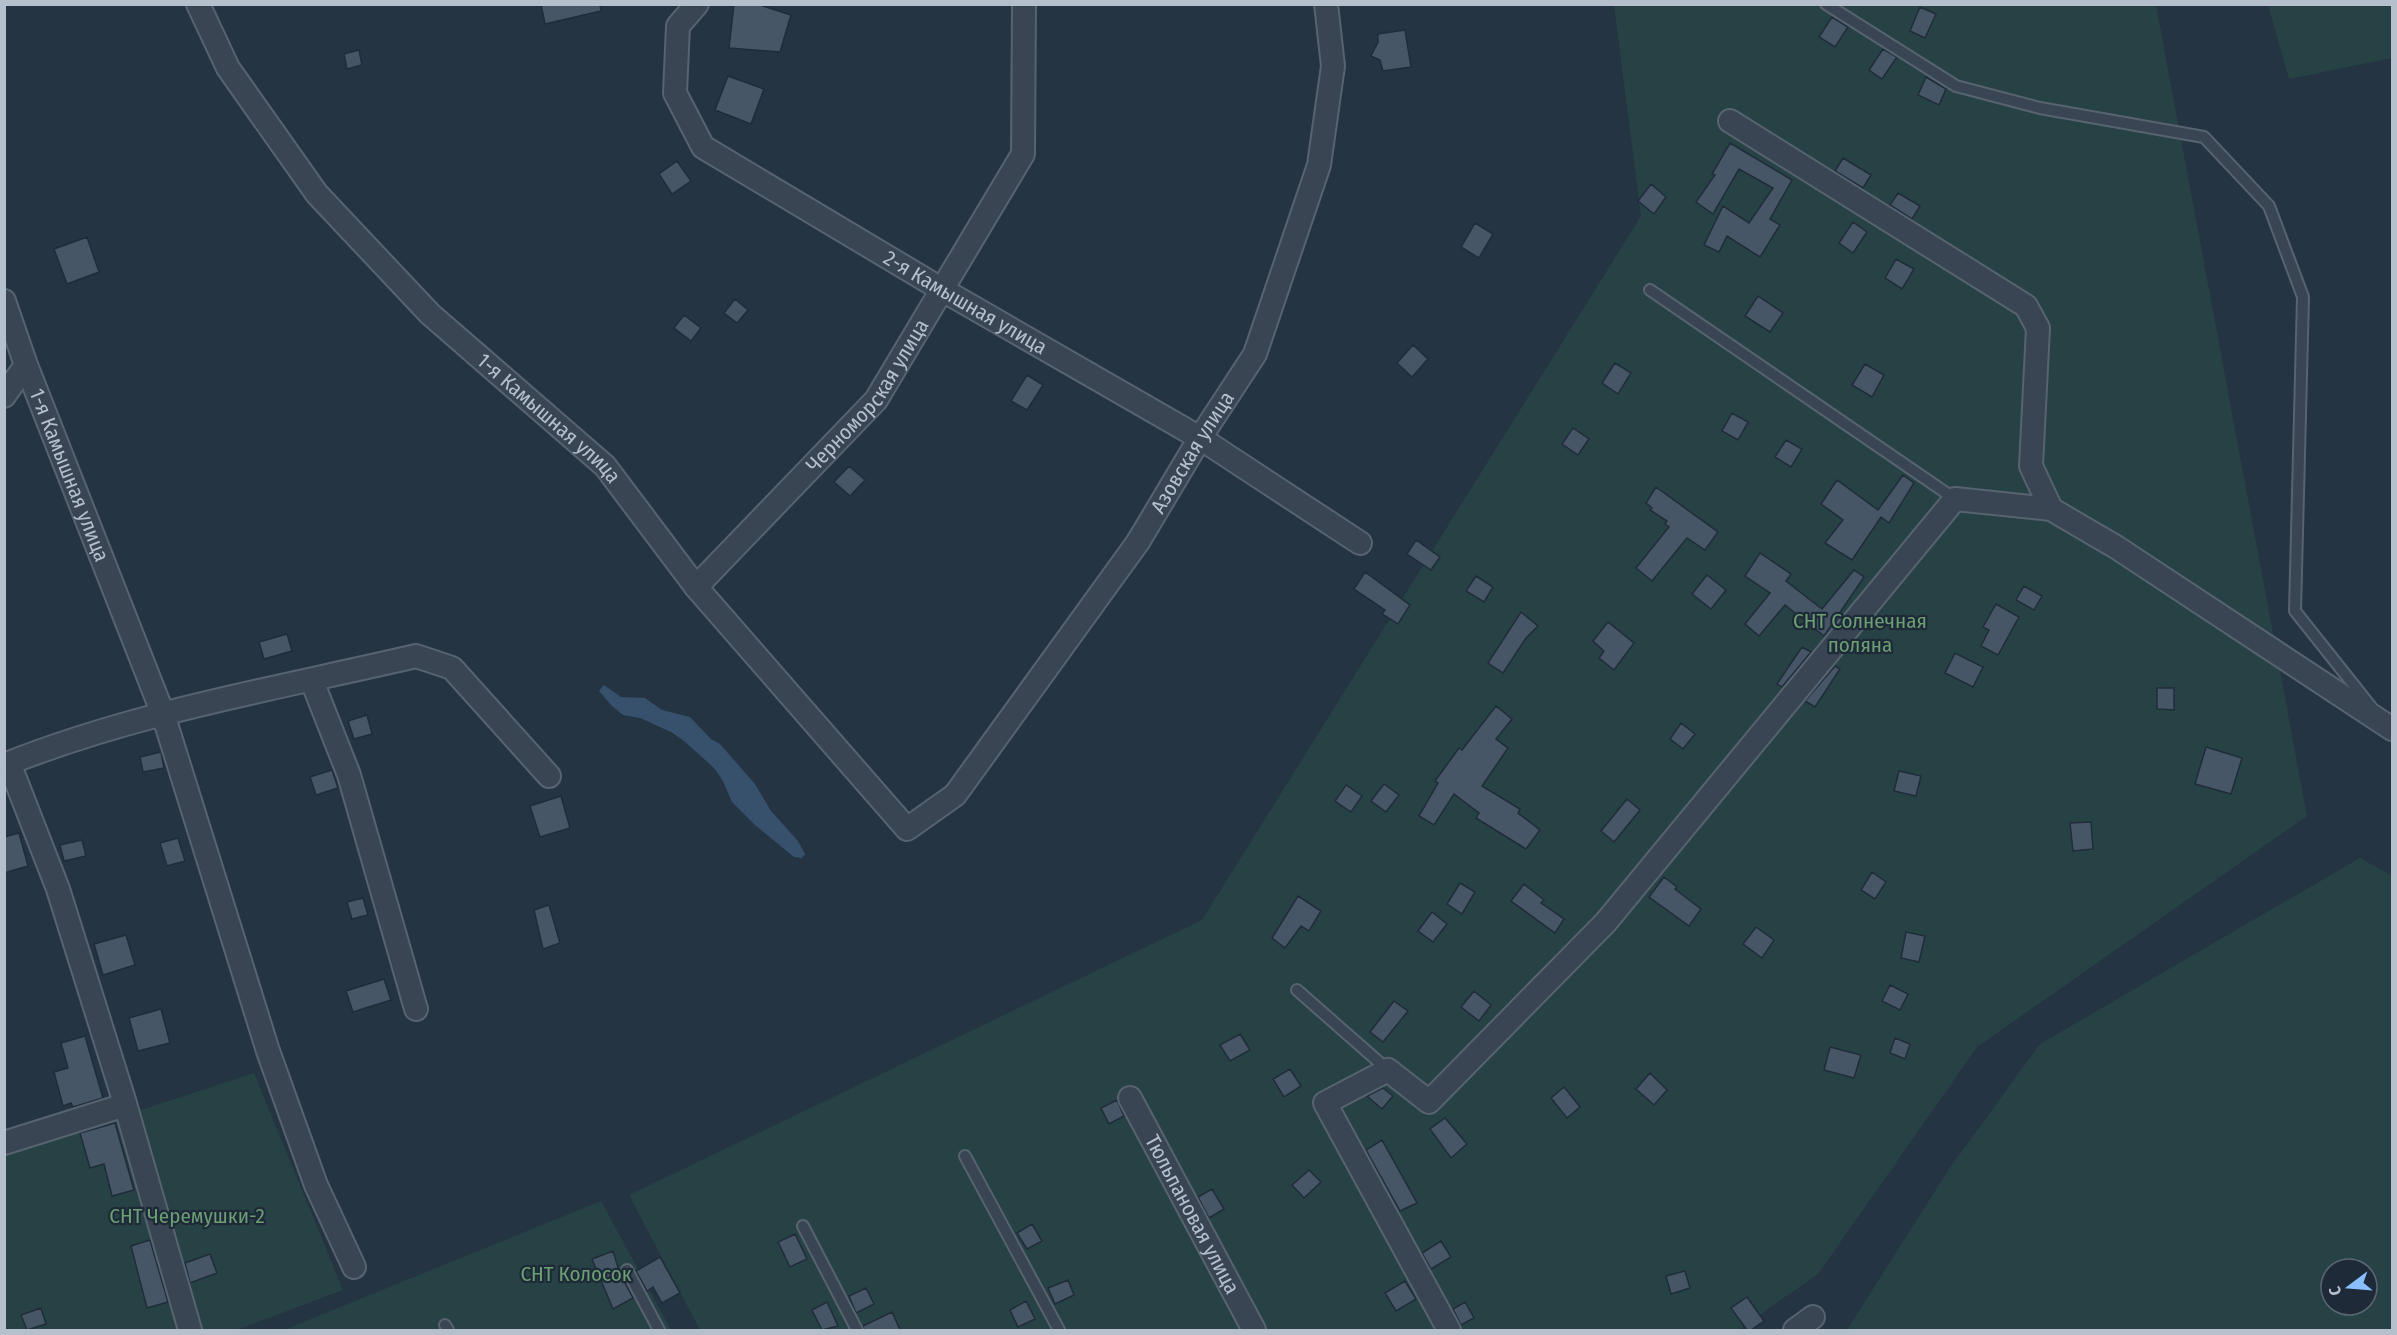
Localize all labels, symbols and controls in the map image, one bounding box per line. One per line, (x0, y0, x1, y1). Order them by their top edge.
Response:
street label: 2-я Камышная улица (879, 245, 1052, 360)
street label: Черноморская улица (801, 314, 934, 478)
street label: 1-я Камышная улица (472, 348, 626, 488)
street label: 1-я Камышная улица (24, 385, 115, 565)
street label: Азовская улица (1145, 386, 1240, 518)
park label: СНТ Солнечная поляна (1793, 608, 1927, 658)
street label: Тюльпановая улица (1139, 1130, 1245, 1298)
park label: СНТ Черемушки-2 (109, 1203, 265, 1229)
north arrow (2319, 1257, 2379, 1317)
park label: СНТ Колосок (520, 1261, 632, 1287)
text: С (2325, 1284, 2345, 1298)

